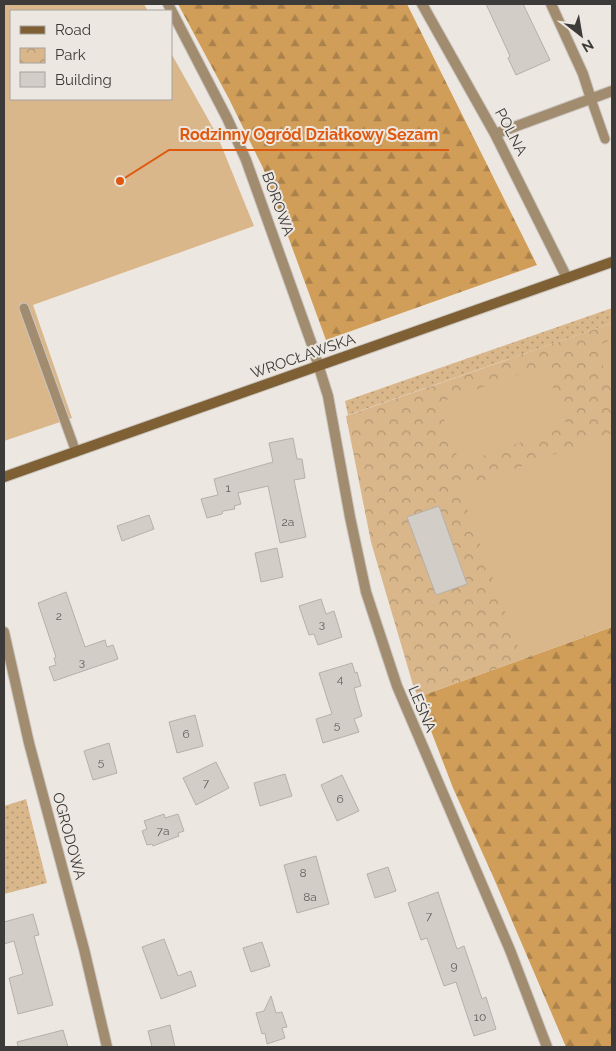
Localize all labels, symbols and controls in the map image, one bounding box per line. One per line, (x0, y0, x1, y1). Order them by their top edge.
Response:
legend (10, 10, 172, 100)
north arrow (556, 10, 606, 60)
text: Road (55, 21, 91, 39)
text: N (579, 37, 596, 56)
text: Park (55, 46, 86, 64)
text: Building (55, 71, 112, 89)
street label: POLNA (491, 105, 531, 159)
callout: Rodzinny Ogród Działkowy Sezam (169, 119, 449, 150)
text: Rodzinny Ogród Działkowy Sezam (180, 125, 438, 144)
street label: BOROWA (258, 170, 298, 238)
street label: WROCŁAWSKA (248, 330, 358, 382)
house number: 1 (225, 481, 231, 495)
house number: 2a (282, 515, 294, 529)
house number: 2 (56, 609, 62, 623)
house number: 3 (319, 617, 325, 631)
house number: 3 (79, 655, 85, 669)
house number: 4 (337, 672, 344, 686)
street label: LEŚNA (404, 683, 440, 735)
house number: 5 (334, 718, 341, 732)
house number: 6 (182, 727, 190, 741)
house number: 5 (98, 755, 105, 769)
house number: 7 (203, 776, 210, 790)
street label: OGRODOWA (49, 790, 89, 882)
house number: 6 (336, 792, 344, 806)
house number: 7a (157, 824, 169, 838)
house number: 8 (299, 866, 307, 880)
house number: 8a (303, 890, 317, 904)
house number: 7 (426, 909, 433, 923)
house number: 9 (450, 959, 458, 973)
house number: 10 (474, 1010, 486, 1024)

